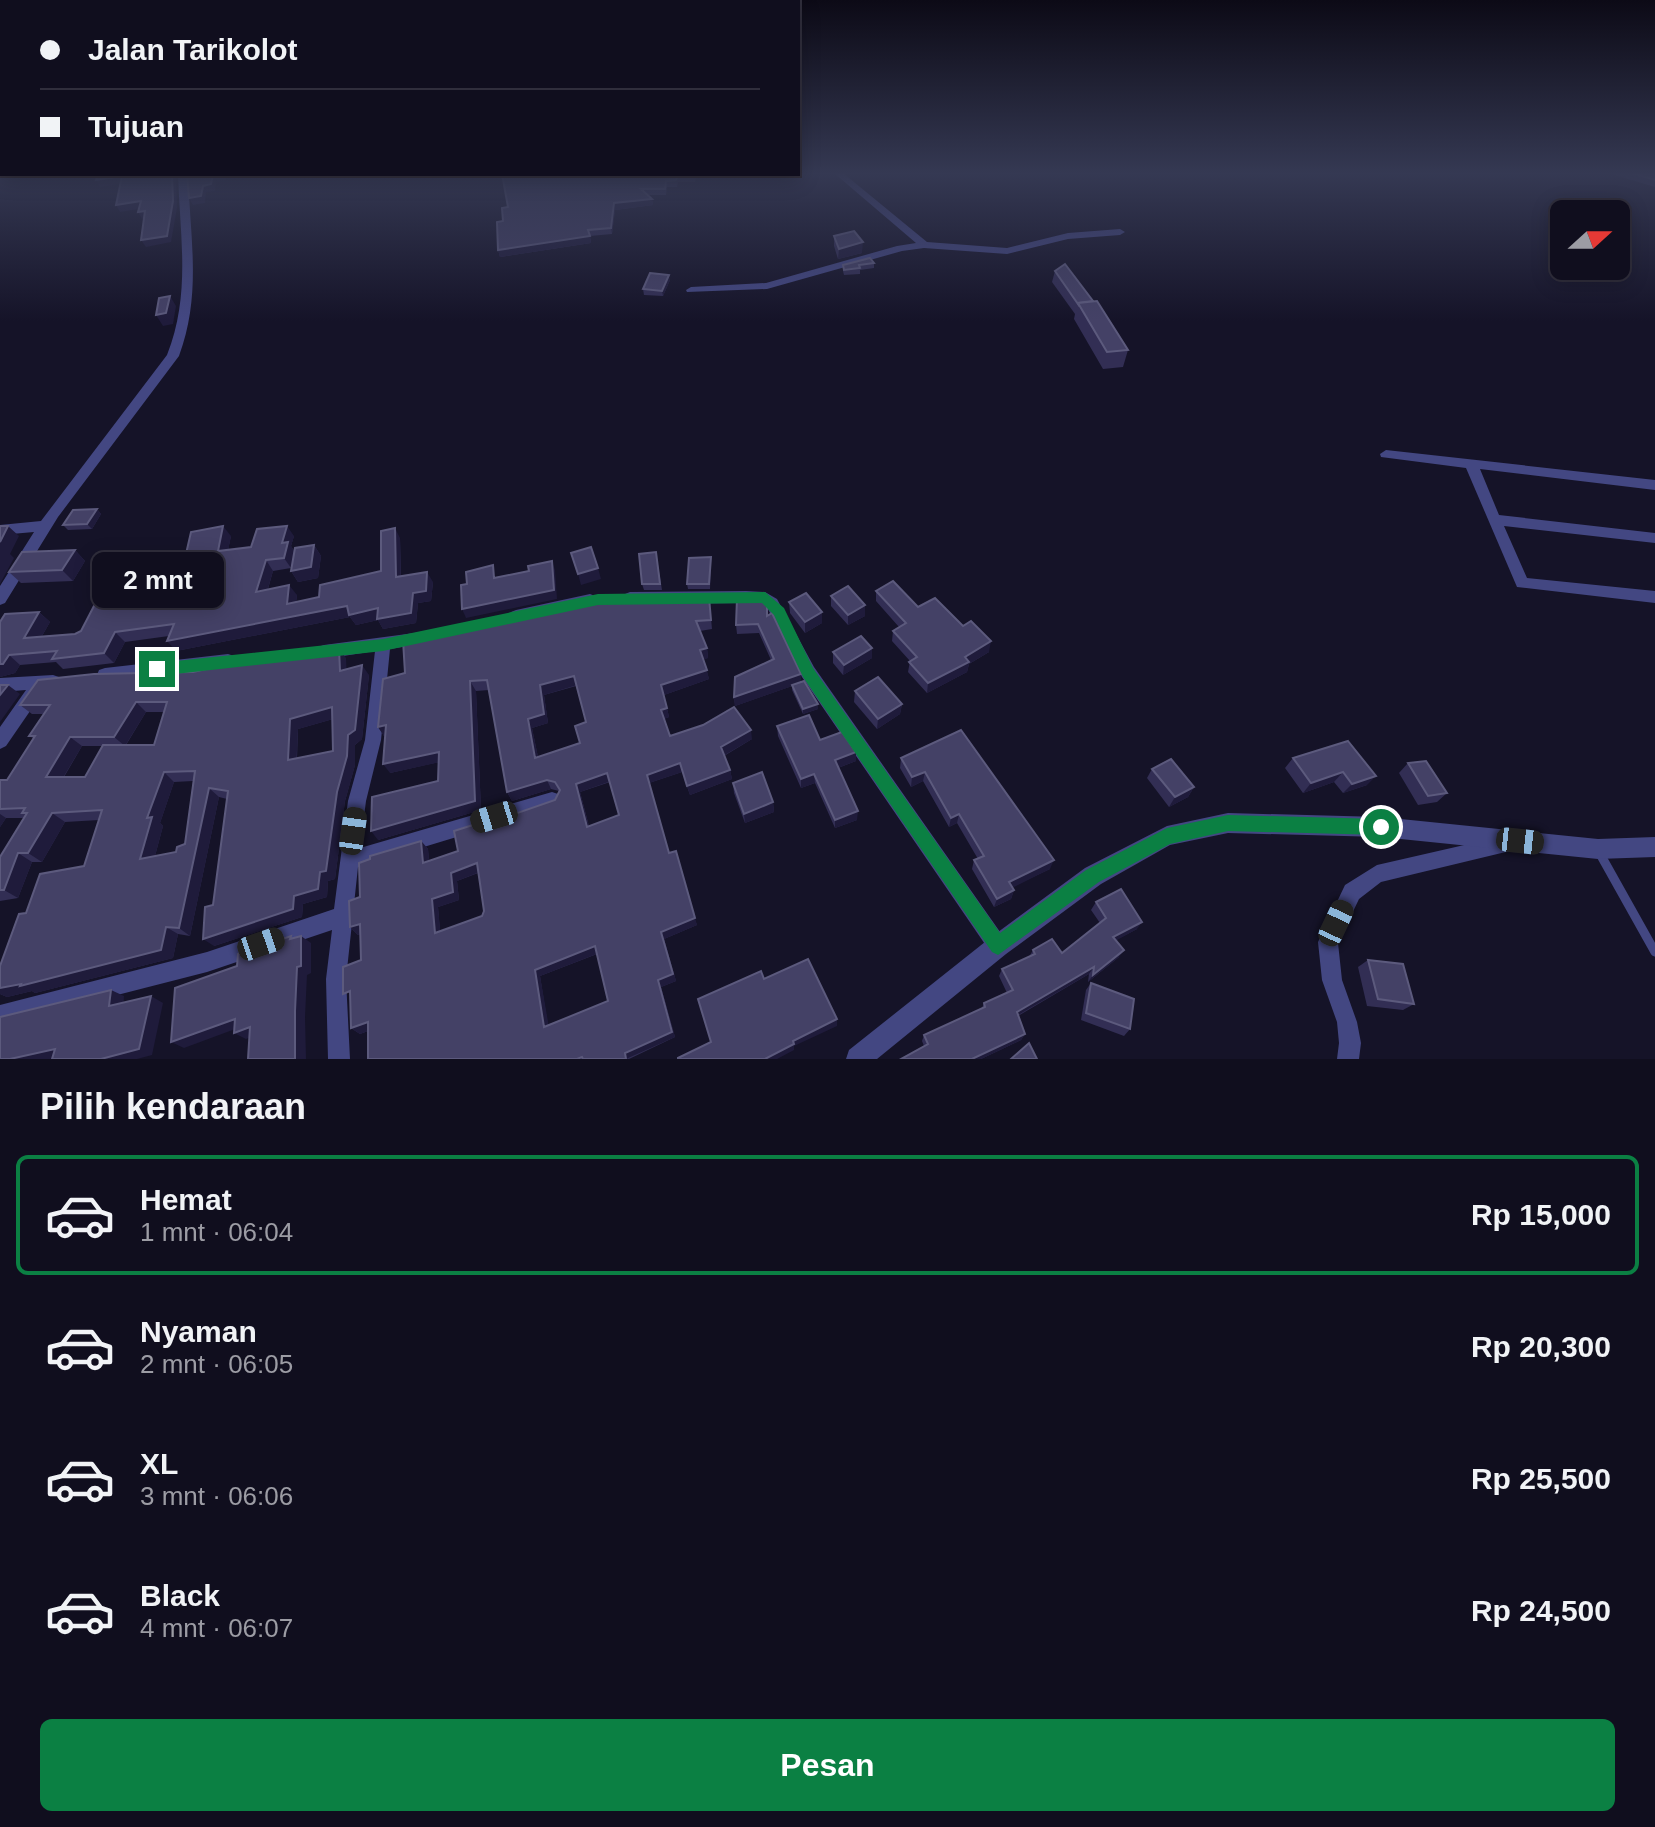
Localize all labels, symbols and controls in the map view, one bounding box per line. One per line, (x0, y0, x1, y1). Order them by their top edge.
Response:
text: Jalan Tarikolot (88, 33, 298, 66)
text: Tujuan (88, 110, 184, 143)
north arrow (1550, 200, 1630, 280)
map controls (1550, 200, 1630, 280)
callout: 2 mnt (91, 553, 223, 609)
text: 2 mnt (123, 565, 193, 595)
route end (139, 651, 175, 687)
car (468, 799, 520, 835)
car (338, 806, 368, 856)
route start (1363, 809, 1399, 845)
car (1495, 827, 1545, 855)
car (1315, 896, 1357, 950)
car (234, 925, 288, 963)
text: Pilih kendaraan (40, 1086, 306, 1127)
icon: car (44, 1179, 116, 1251)
text: Hemat (140, 1183, 232, 1216)
text: Rp 15,000 (1471, 1198, 1611, 1231)
text: 1 mnt · 06:04 (140, 1217, 293, 1247)
icon: car (44, 1311, 116, 1383)
text: Nyaman (140, 1315, 257, 1348)
text: Rp 20,300 (1471, 1330, 1611, 1363)
text: 2 mnt · 06:05 (140, 1349, 293, 1379)
icon: car (44, 1443, 116, 1515)
text: XL (140, 1447, 178, 1480)
text: Rp 25,500 (1471, 1462, 1611, 1495)
text: 3 mnt · 06:06 (140, 1481, 293, 1511)
icon: car (44, 1575, 116, 1647)
text: Black (140, 1579, 220, 1612)
text: Rp 24,500 (1471, 1594, 1611, 1627)
text: 4 mnt · 06:07 (140, 1613, 293, 1643)
button: Pesan (40, 1719, 1615, 1811)

